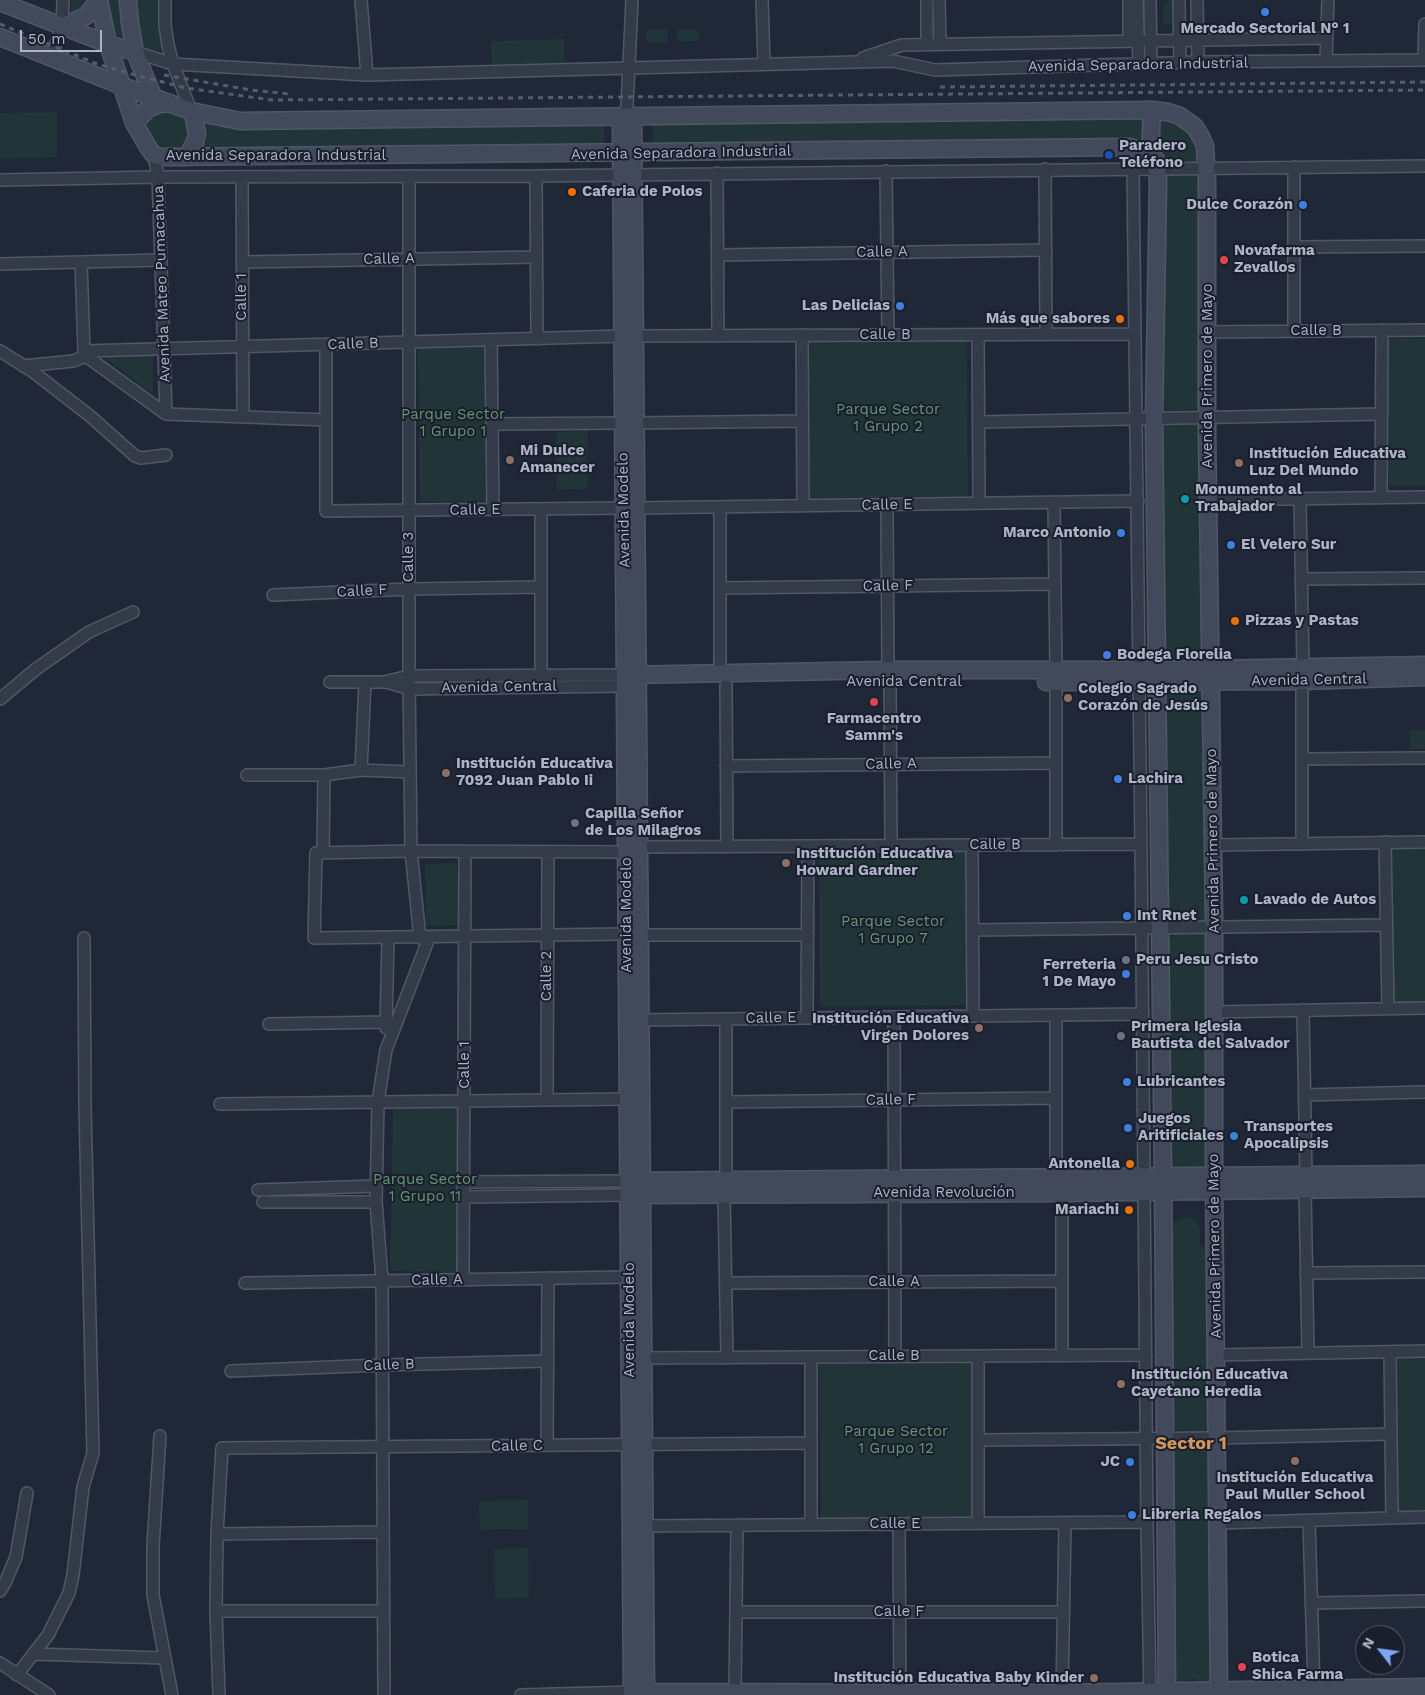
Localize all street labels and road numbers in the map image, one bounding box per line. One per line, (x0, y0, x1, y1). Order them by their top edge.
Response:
street label: Avenida Separadora Industrial (1028, 54, 1248, 76)
street label: Avenida Separadora Industrial (571, 142, 791, 164)
street label: Avenida Separadora Industrial (166, 147, 386, 165)
street label: Avenida Mateo Pumacahua (150, 185, 174, 383)
street label: Calle A (856, 243, 908, 261)
street label: Calle A (363, 250, 415, 268)
street label: Calle 1 (233, 273, 251, 321)
street label: Avenida Primero de Mayo (1199, 283, 1217, 469)
street label: Calle B (1290, 322, 1342, 340)
street label: Calle B (859, 326, 911, 344)
street label: Calle B (327, 334, 379, 354)
street label: Avenida Modelo (614, 452, 634, 568)
street label: Calle E (861, 496, 913, 514)
street label: Calle E (449, 501, 501, 519)
street label: Calle 3 (400, 532, 418, 582)
street label: Calle F (862, 577, 914, 595)
street label: Calle F (336, 581, 388, 601)
street label: Avenida Central (1251, 670, 1367, 690)
street label: Avenida Central (846, 673, 962, 691)
street label: Avenida Central (441, 677, 557, 697)
street label: Avenida Primero de Mayo (1202, 748, 1224, 934)
street label: Calle A (865, 755, 917, 773)
street label: Calle B (969, 836, 1021, 854)
street label: Avenida Modelo (618, 857, 636, 973)
street label: Calle 2 (538, 951, 556, 1001)
street label: Calle E (745, 1009, 797, 1027)
street label: Calle 1 (456, 1041, 474, 1089)
street label: Calle F (865, 1091, 917, 1109)
street label: Avenida Primero de Mayo (1204, 1153, 1226, 1339)
street label: Avenida Revolución (873, 1184, 1015, 1202)
street label: Avenida Modelo (621, 1262, 639, 1378)
street label: Calle A (411, 1271, 463, 1289)
street label: Calle A (868, 1273, 920, 1291)
street label: Calle B (868, 1347, 920, 1365)
street label: Calle B (363, 1355, 415, 1375)
street label: Calle C (491, 1437, 543, 1455)
street label: Calle E (869, 1515, 921, 1533)
street label: Calle F (874, 1603, 924, 1621)

